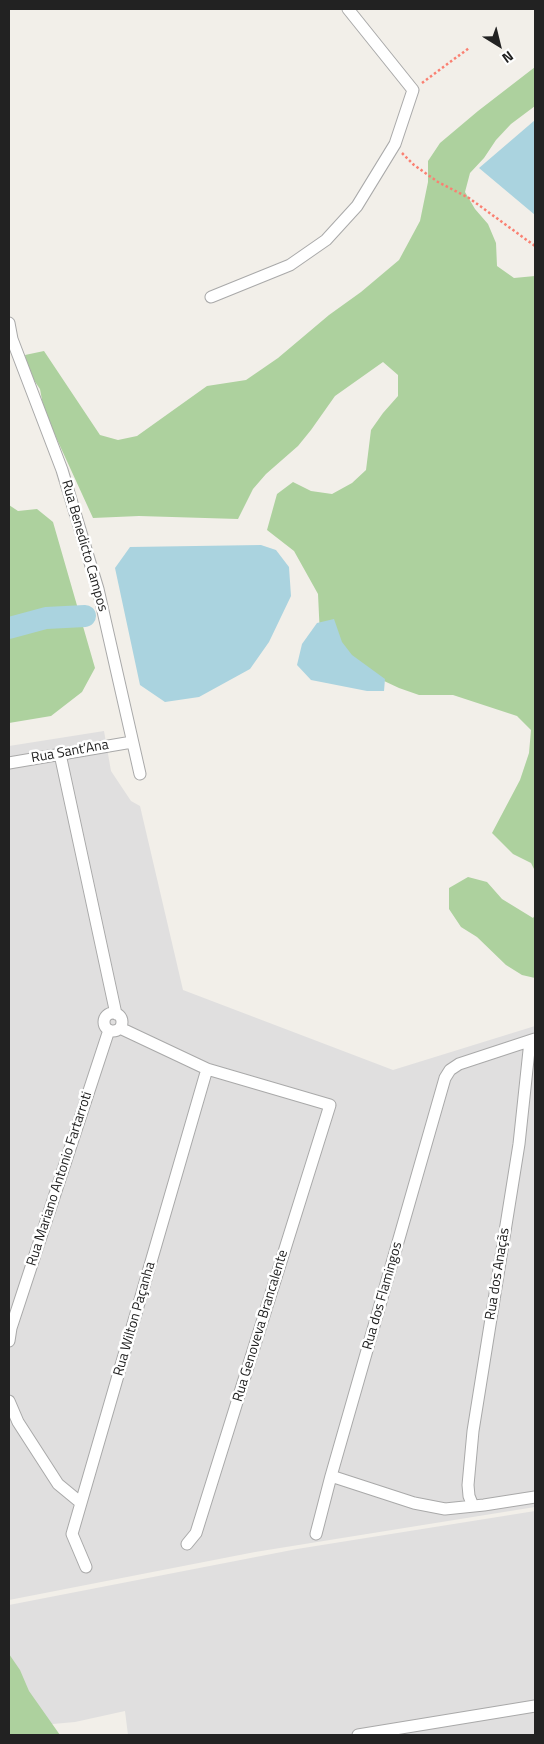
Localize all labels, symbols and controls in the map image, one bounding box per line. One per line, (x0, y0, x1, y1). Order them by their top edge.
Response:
north arrow (474, 20, 524, 70)
text: N (498, 46, 518, 69)
street label: Rua Benedicto Campos (57, 478, 111, 614)
street label: Rua Sant’Ana (30, 737, 110, 767)
street label: Rua Mariano Antonio Fartarroti (24, 1090, 96, 1268)
street label: Rua dos Anaçãs (482, 1227, 514, 1321)
street label: Rua dos Flamingos (360, 1240, 406, 1352)
street label: Rua Genoveva Brancalente (230, 1248, 292, 1404)
street label: Rua Wilton Paçanha (111, 1260, 159, 1378)

